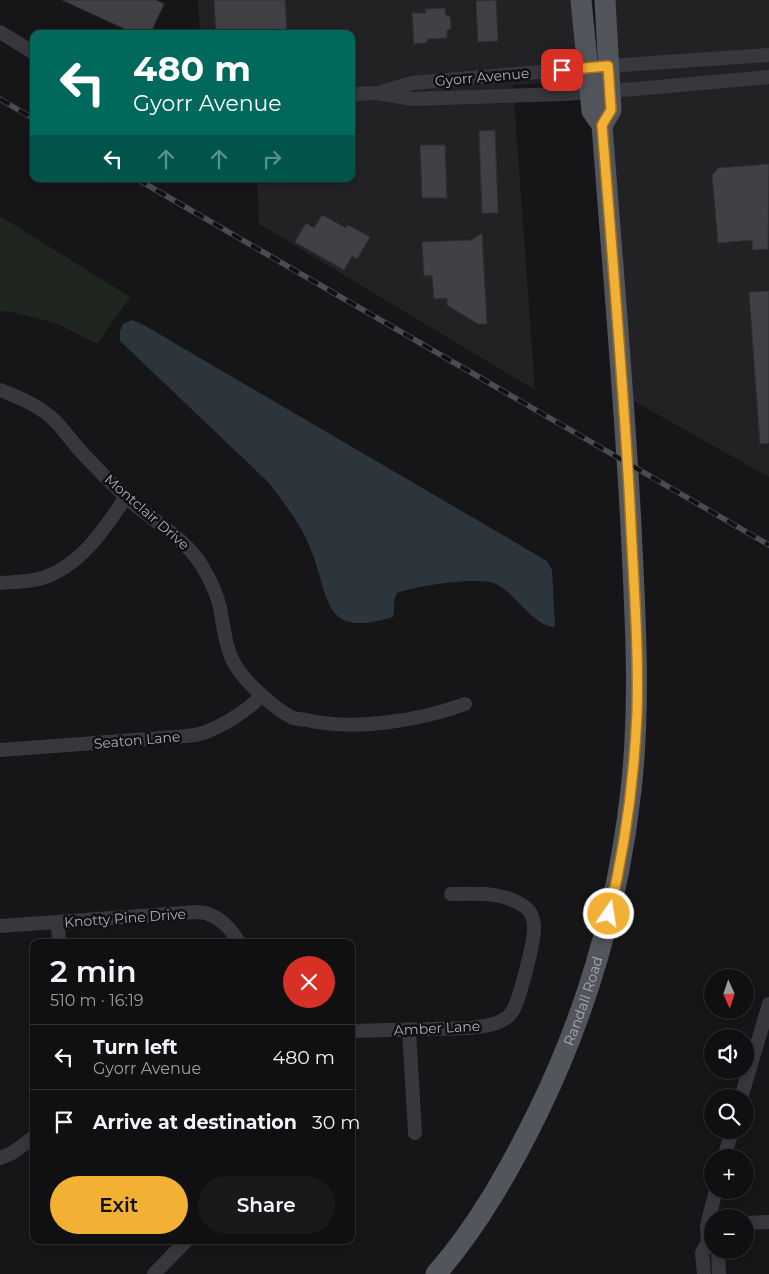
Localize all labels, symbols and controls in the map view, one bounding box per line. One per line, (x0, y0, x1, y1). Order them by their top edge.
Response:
text: 480 m (133, 47, 251, 90)
pin (541, 49, 583, 91)
icon: left (50, 50, 115, 115)
icon: arrive (548, 56, 576, 84)
street label: Gyorr Avenue (434, 64, 530, 90)
text: Gyorr Avenue (133, 90, 282, 117)
icon: left (99, 145, 127, 173)
icon: ahead (152, 145, 180, 173)
icon: ahead (205, 145, 233, 173)
icon: right (258, 145, 286, 173)
street label: Montclair Drive (101, 470, 193, 554)
street label: Seaton Lane (93, 727, 181, 753)
position arrow (582, 887, 634, 939)
street label: Knotty Pine Drive (63, 905, 187, 931)
text: 2 min (50, 953, 137, 990)
street label: Randall Road (559, 954, 607, 1048)
button: close (283, 956, 335, 1008)
north arrow (704, 969, 754, 1019)
map controls (704, 969, 754, 1259)
text: 510 m · 16:19 (50, 991, 143, 1010)
street label: Amber Lane (393, 1017, 481, 1039)
button: sound (704, 1029, 754, 1079)
text: Turn left (93, 1036, 178, 1059)
icon: left (50, 1043, 78, 1071)
text: 480 m (272, 1046, 335, 1069)
text: Gyorr Avenue (93, 1059, 201, 1078)
button: search (704, 1089, 754, 1139)
icon: arrive (50, 1108, 78, 1136)
text: Arrive at destination (93, 1111, 297, 1134)
text: 30 m (312, 1111, 360, 1134)
button: + (704, 1149, 754, 1199)
button: Exit (50, 1176, 188, 1234)
button: Share (198, 1176, 335, 1234)
button: − (704, 1209, 754, 1259)

